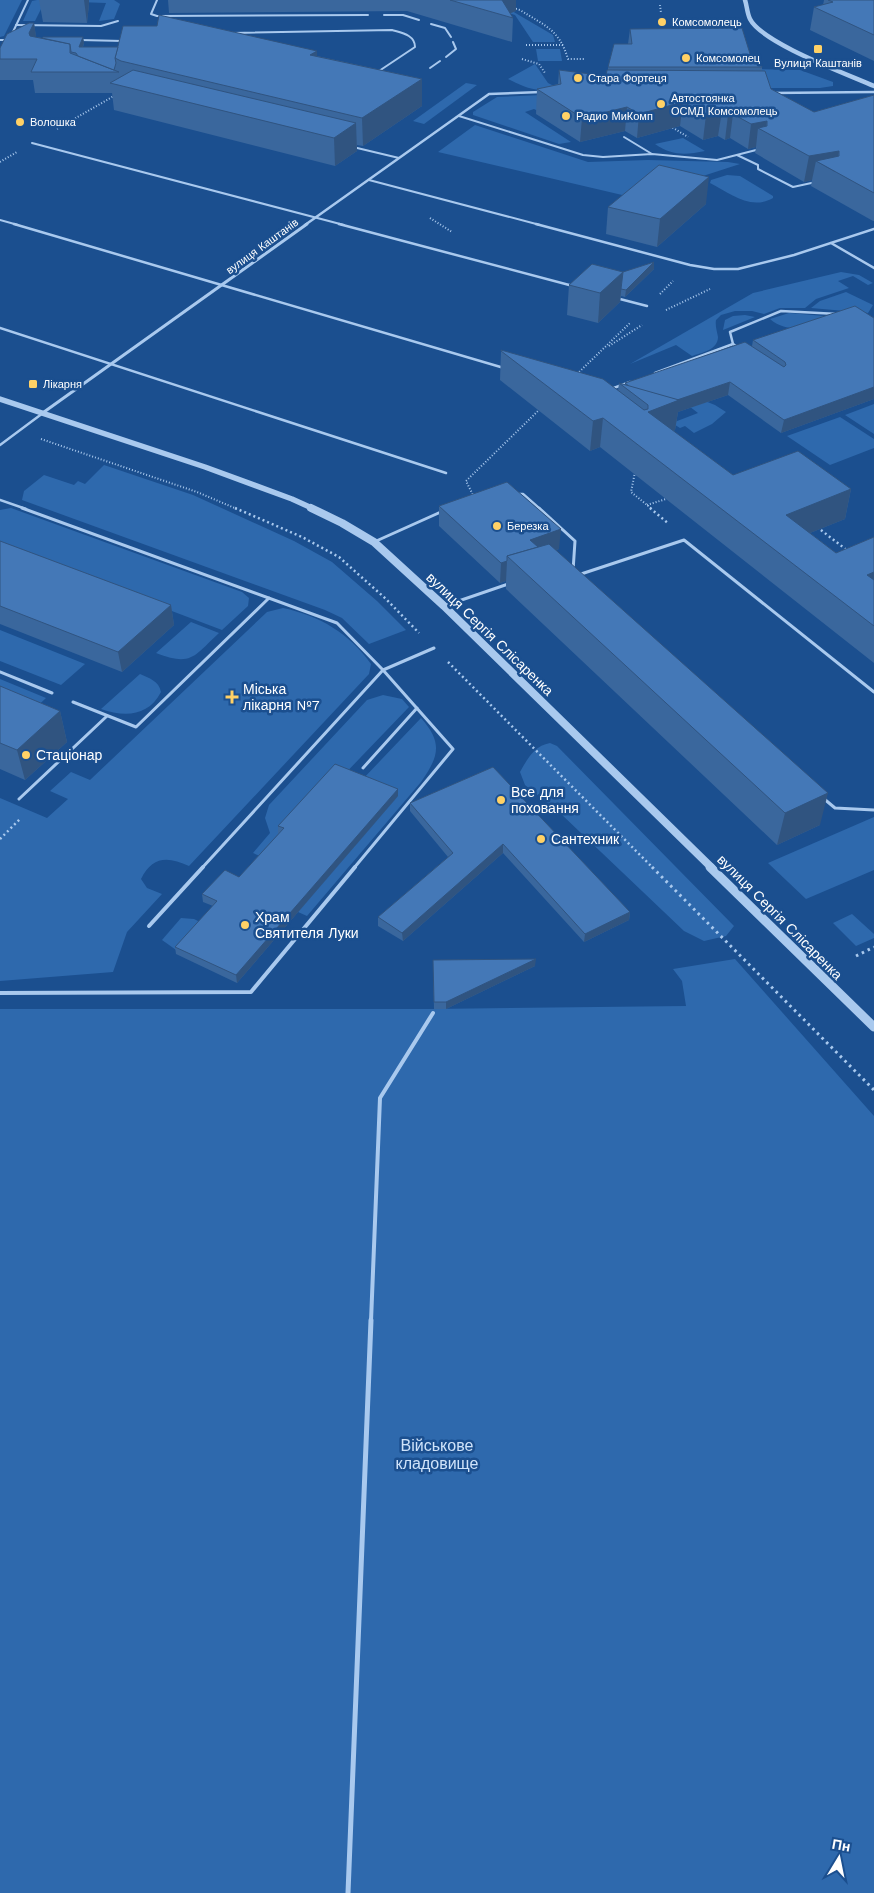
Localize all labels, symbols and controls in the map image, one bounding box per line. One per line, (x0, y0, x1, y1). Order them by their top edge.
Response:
marker: Комсомолець (656, 16, 668, 28)
place label: Комсомолець (672, 16, 742, 29)
marker: Вулиця Каштанів (812, 43, 824, 55)
marker: Комсомолец (680, 52, 692, 64)
place label: Комсомолец (696, 52, 761, 65)
place label: Вулиця Каштанів (774, 57, 862, 70)
marker: Стара Фортеця (572, 72, 584, 84)
place label: Стара Фортеця (588, 72, 667, 85)
place label: Автостоянка ОСМД Комсомолець (671, 92, 778, 118)
marker: Автостоянка ОСМД Комсомолець (655, 98, 667, 110)
marker: Радио МиКомп (560, 110, 572, 122)
place label: Радио МиКомп (576, 110, 653, 123)
marker: Волошка (14, 116, 26, 128)
place label: Волошка (30, 116, 77, 129)
street label: вулиця Каштанів (224, 216, 301, 277)
marker: Лікарня (27, 378, 39, 390)
place label: Лікарня (43, 378, 82, 391)
marker: Березка (491, 520, 503, 532)
place label: Березка (507, 520, 549, 533)
street label: вулиця Сергія Слісаренка (423, 569, 557, 699)
place label: Міська лікарня №7 (243, 681, 320, 713)
marker: Міська лікарня №7 (225, 690, 239, 704)
place label: Стаціонар (36, 747, 103, 763)
marker: Стаціонар (20, 749, 32, 761)
place label: Все для поховання (511, 784, 579, 816)
marker: Все для поховання (495, 794, 507, 806)
place label: Сантехник (551, 831, 620, 847)
marker: Сантехник (535, 833, 547, 845)
street label: вулиця Сергія Слісаренка (714, 851, 846, 983)
place label: Храм Святителя Луки (255, 909, 359, 941)
marker: Храм Святителя Луки (239, 919, 251, 931)
park label: Військове кладовище (396, 1436, 479, 1473)
north arrow (814, 1833, 864, 1883)
text: Пн (831, 1836, 852, 1855)

